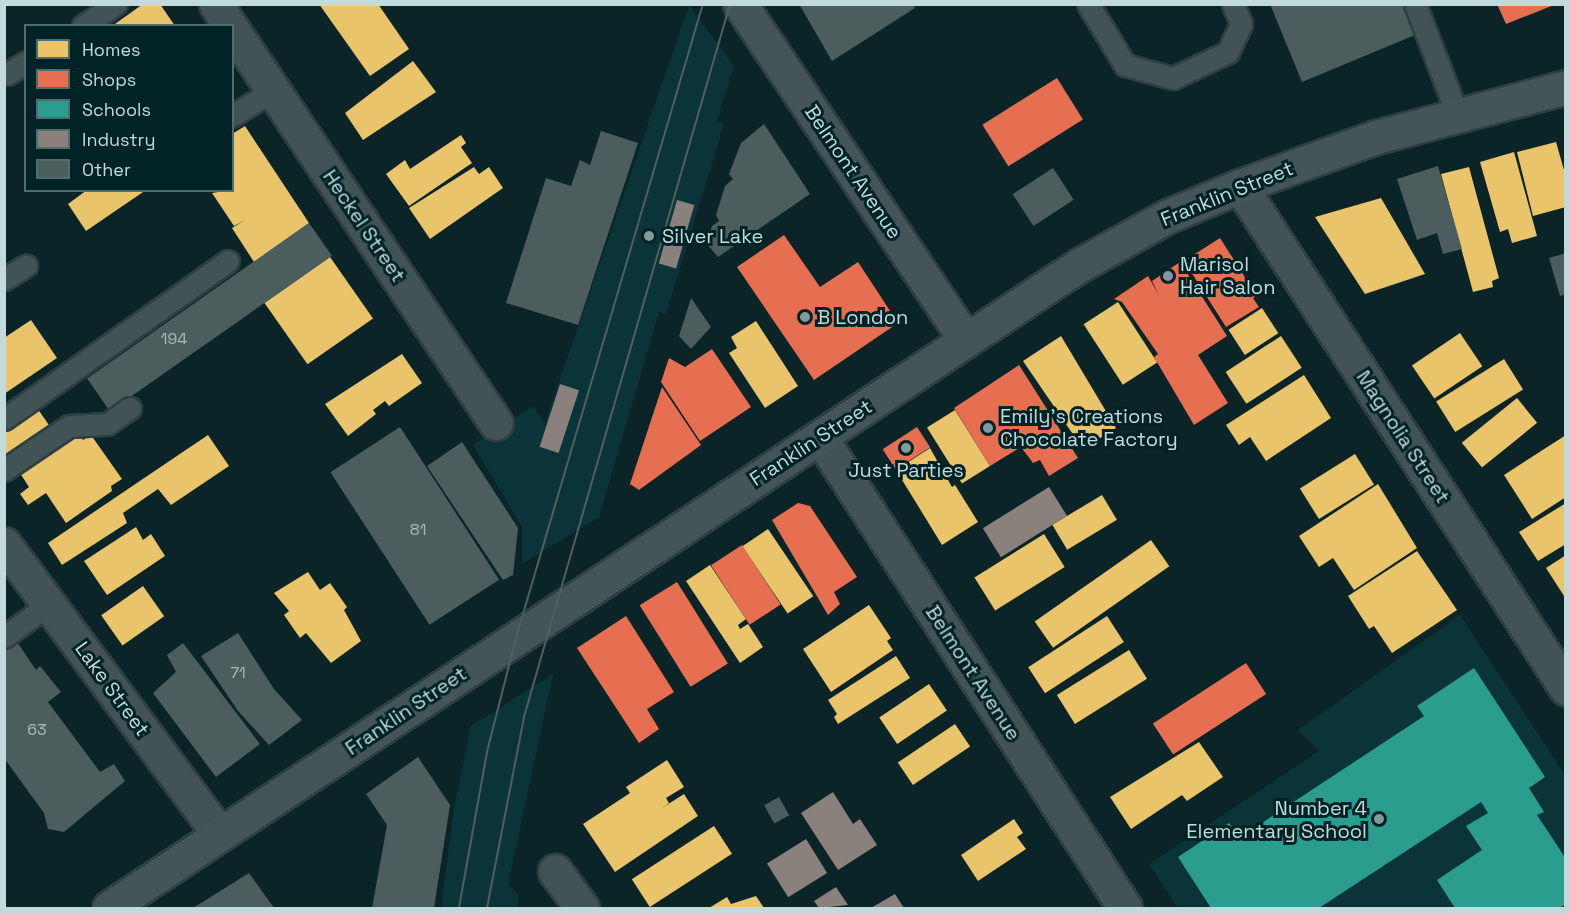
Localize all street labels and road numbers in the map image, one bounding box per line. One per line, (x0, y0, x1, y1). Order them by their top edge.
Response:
street label: Belmont Avenue (799, 100, 907, 244)
street label: Franklin Street (1157, 156, 1297, 232)
street label: Heckel Street (318, 165, 410, 287)
street label: Magnolia Street (1351, 366, 1455, 508)
street label: Franklin Street (745, 395, 877, 491)
street label: Belmont Avenue (920, 601, 1026, 745)
street label: Lake Street (70, 637, 154, 741)
street label: Franklin Street (341, 662, 471, 760)

